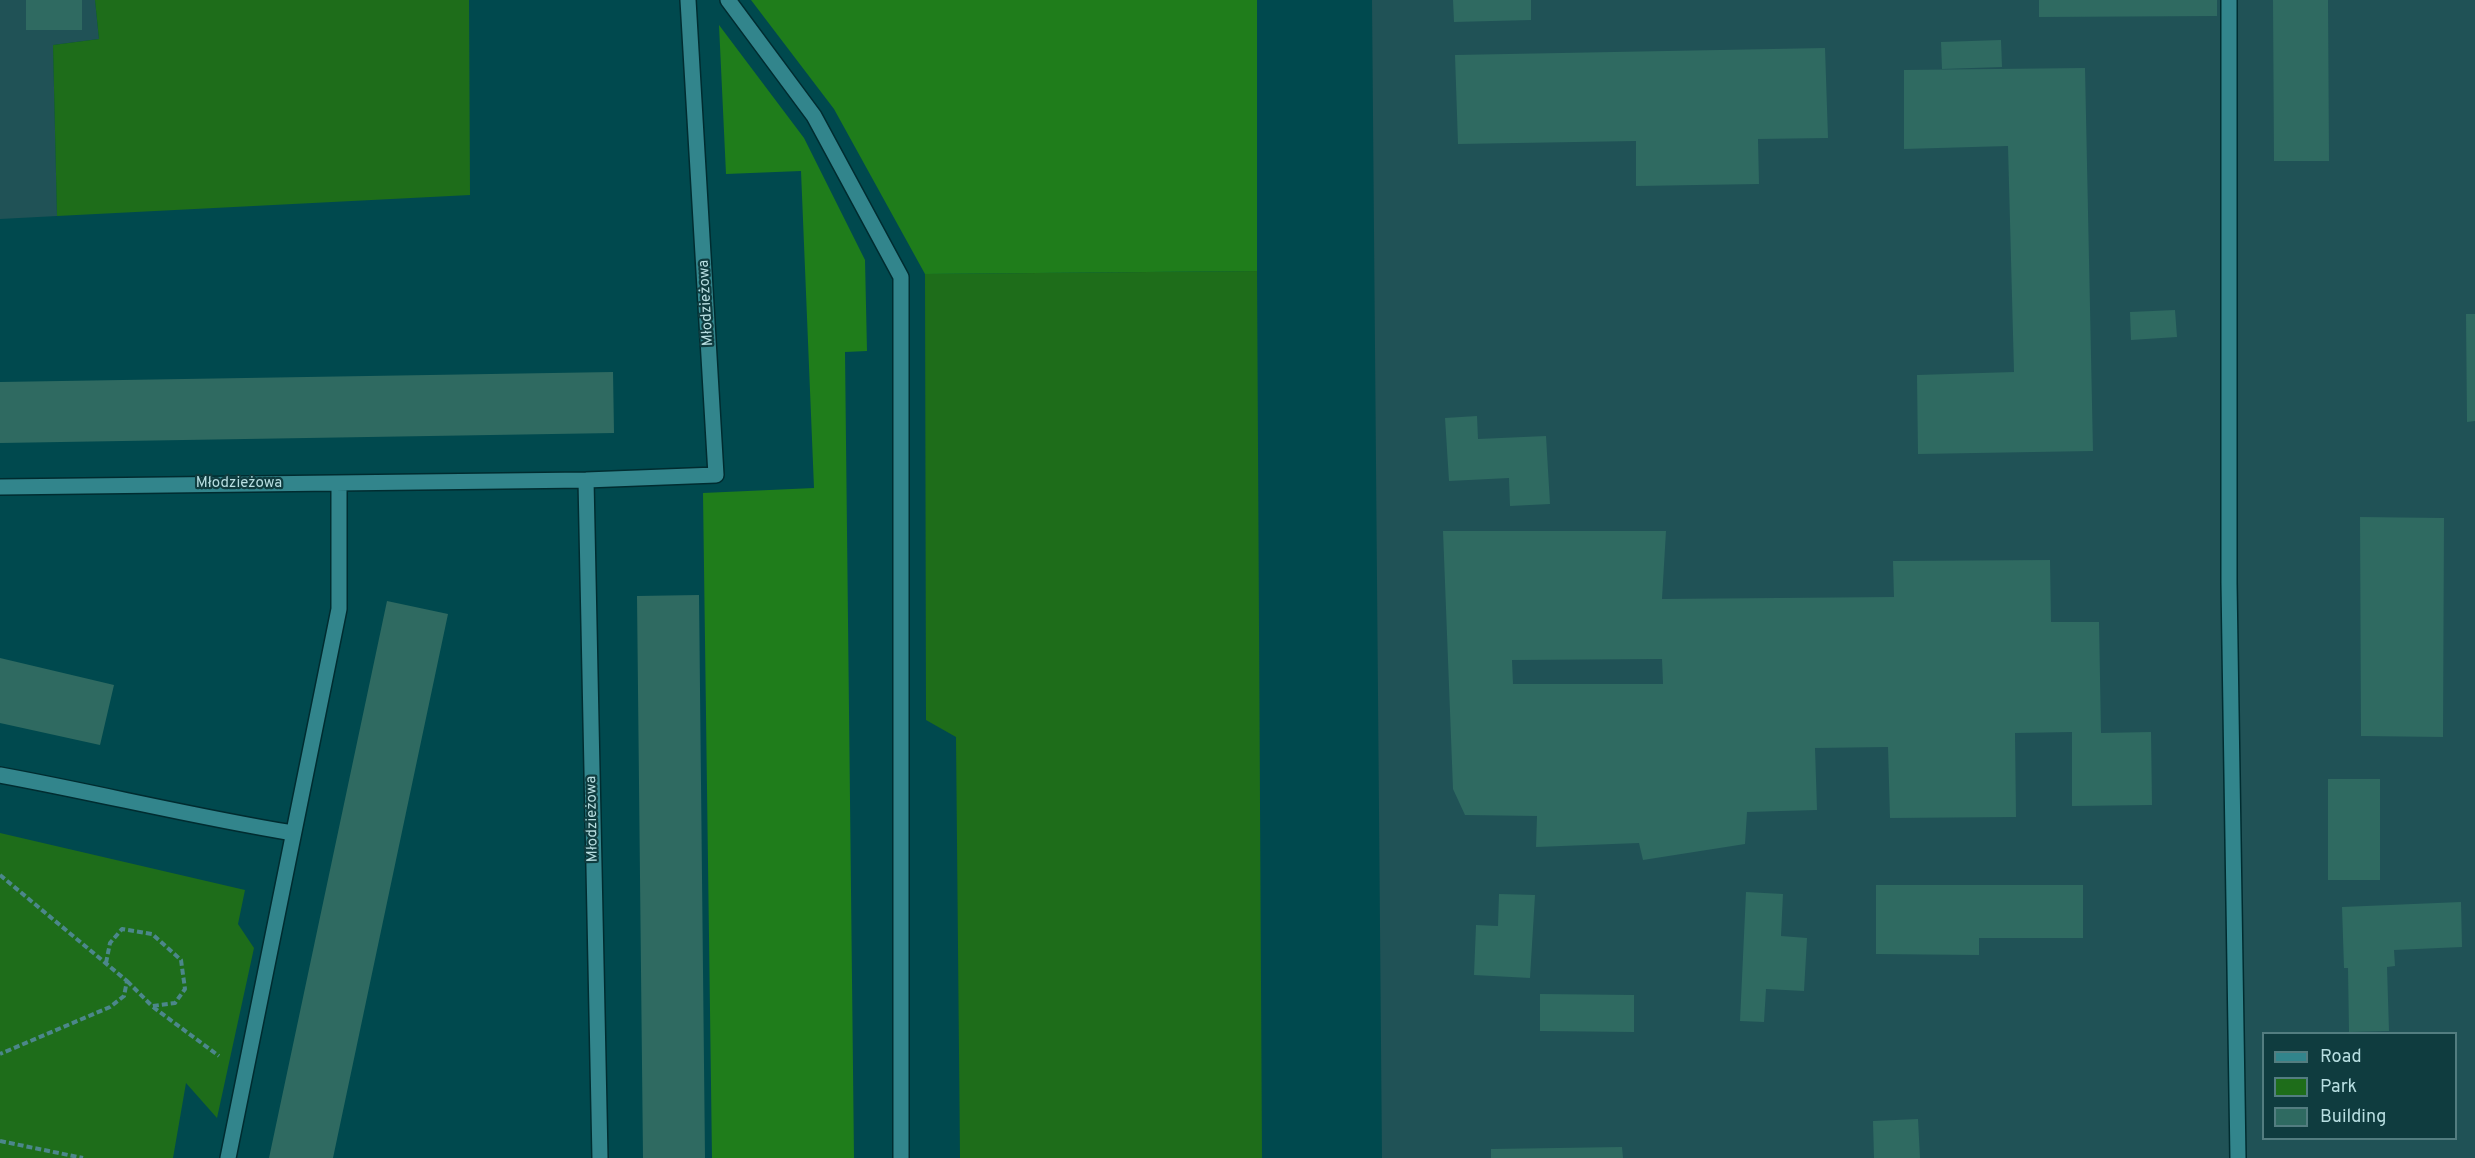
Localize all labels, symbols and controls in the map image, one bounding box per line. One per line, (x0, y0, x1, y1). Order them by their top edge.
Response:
street label: Młodzieżowa (696, 259, 718, 347)
street label: Młodzieżowa (196, 475, 282, 493)
street label: Młodzieżowa (583, 776, 603, 862)
legend (2262, 1032, 2457, 1140)
text: Road (2320, 1046, 2362, 1069)
text: Park (2320, 1076, 2357, 1099)
text: Building (2320, 1106, 2386, 1129)

